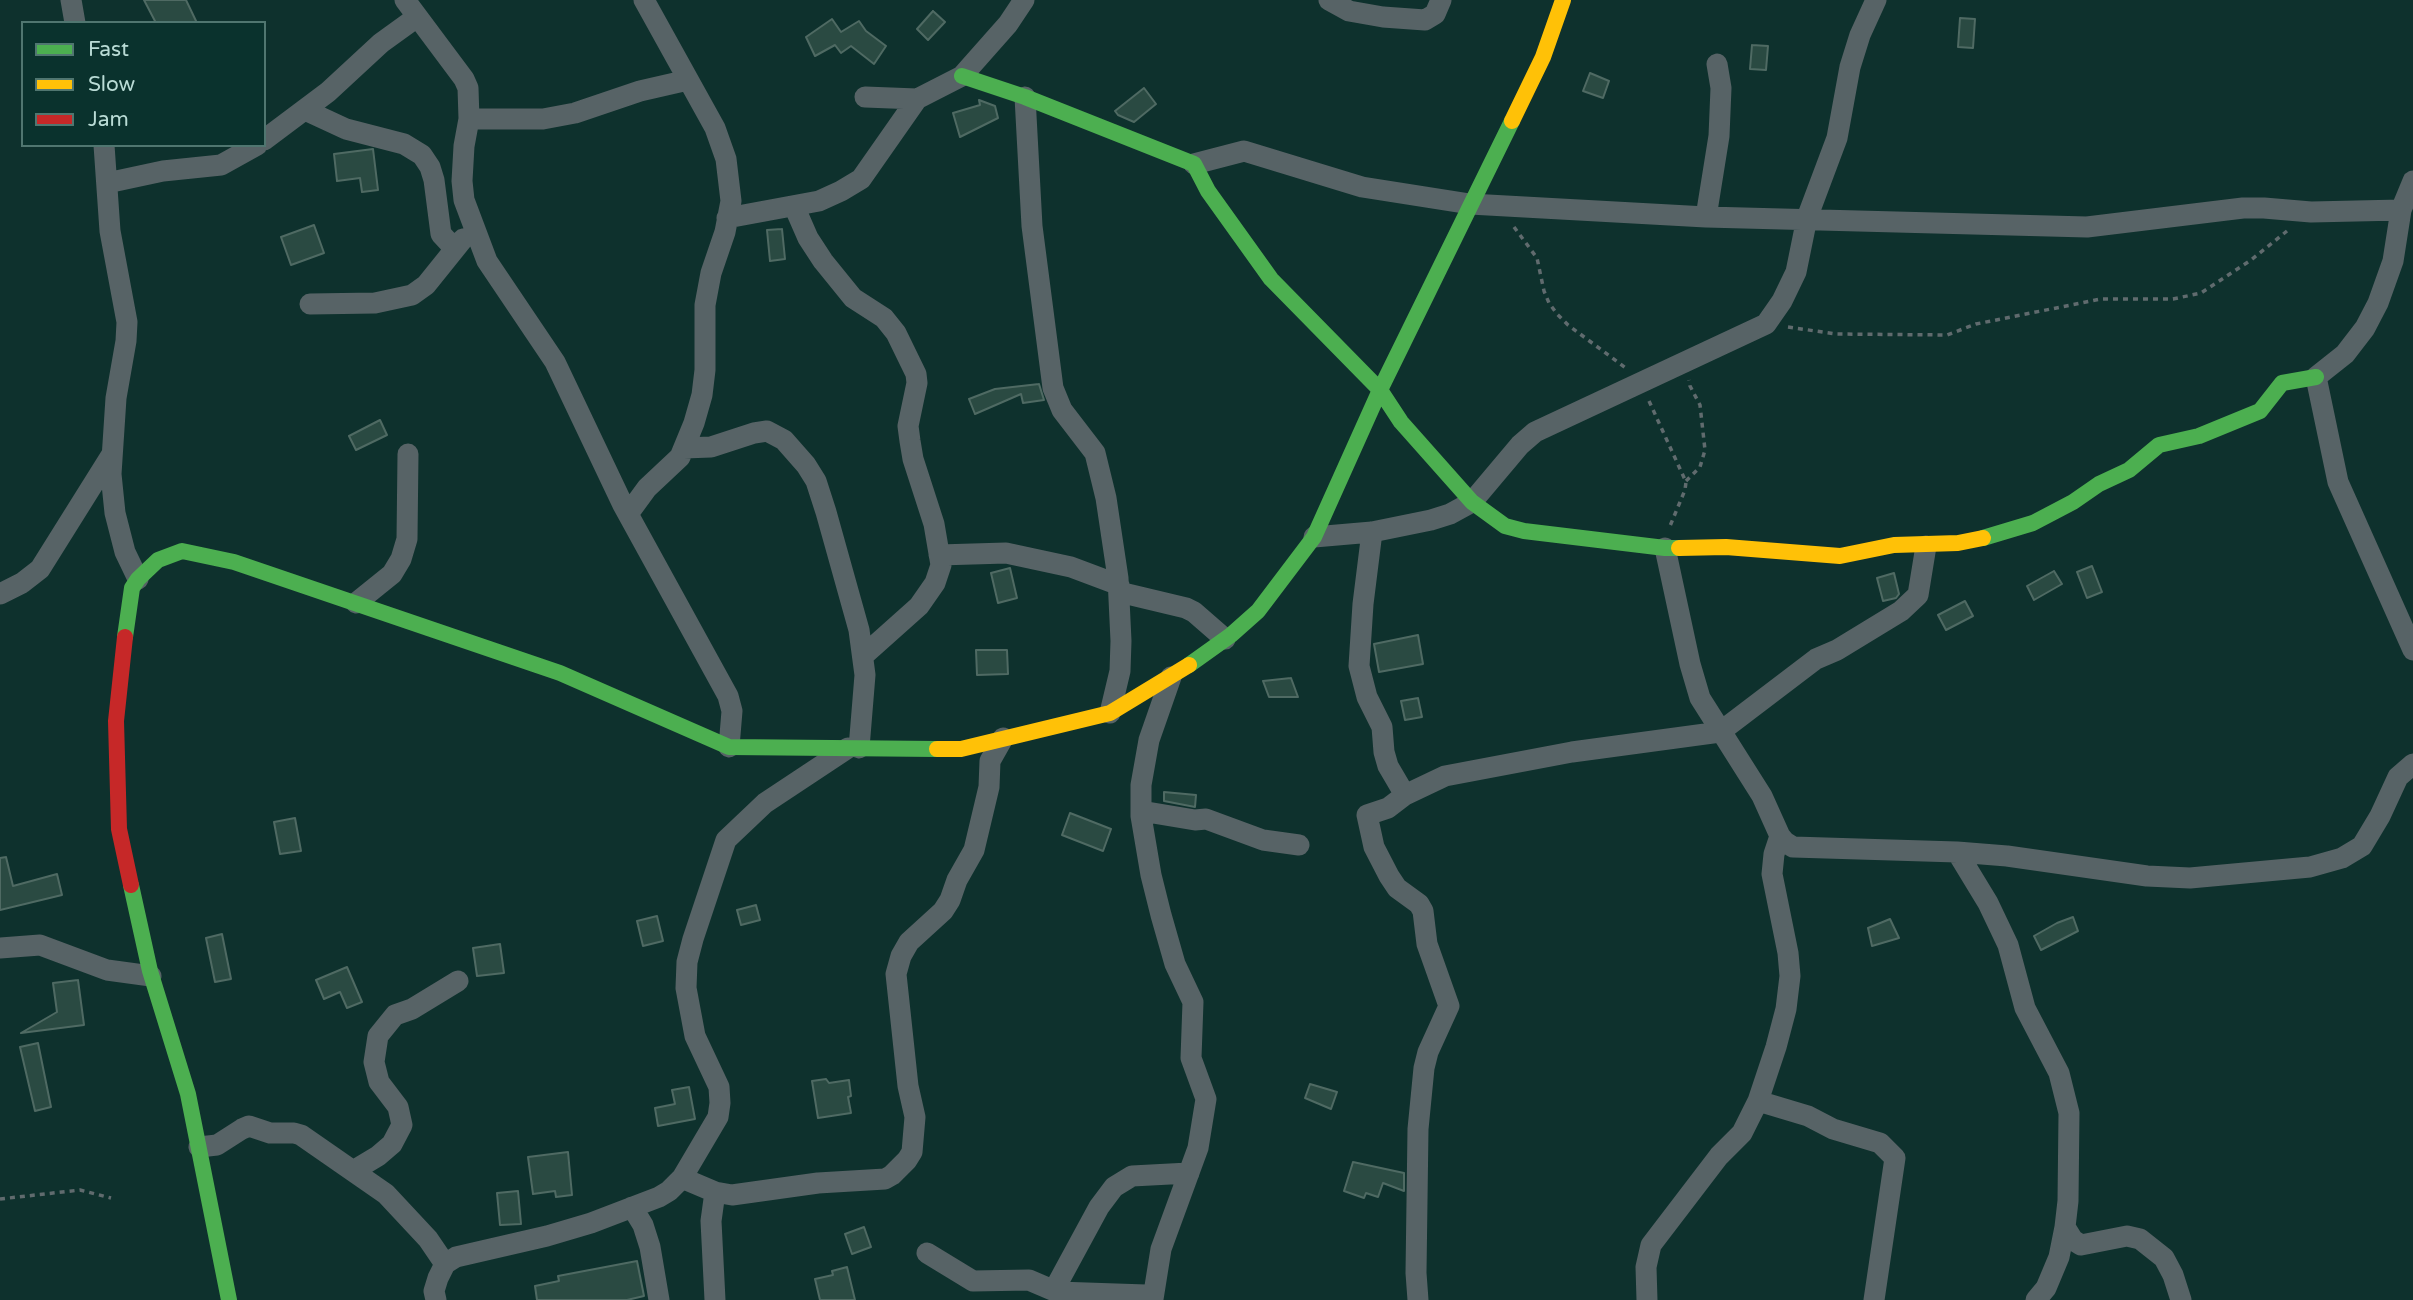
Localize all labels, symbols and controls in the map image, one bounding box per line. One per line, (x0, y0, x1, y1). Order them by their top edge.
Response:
legend (21, 21, 266, 147)
text: Fast (88, 37, 129, 62)
text: Slow (88, 72, 135, 97)
text: Jam (88, 107, 129, 132)

